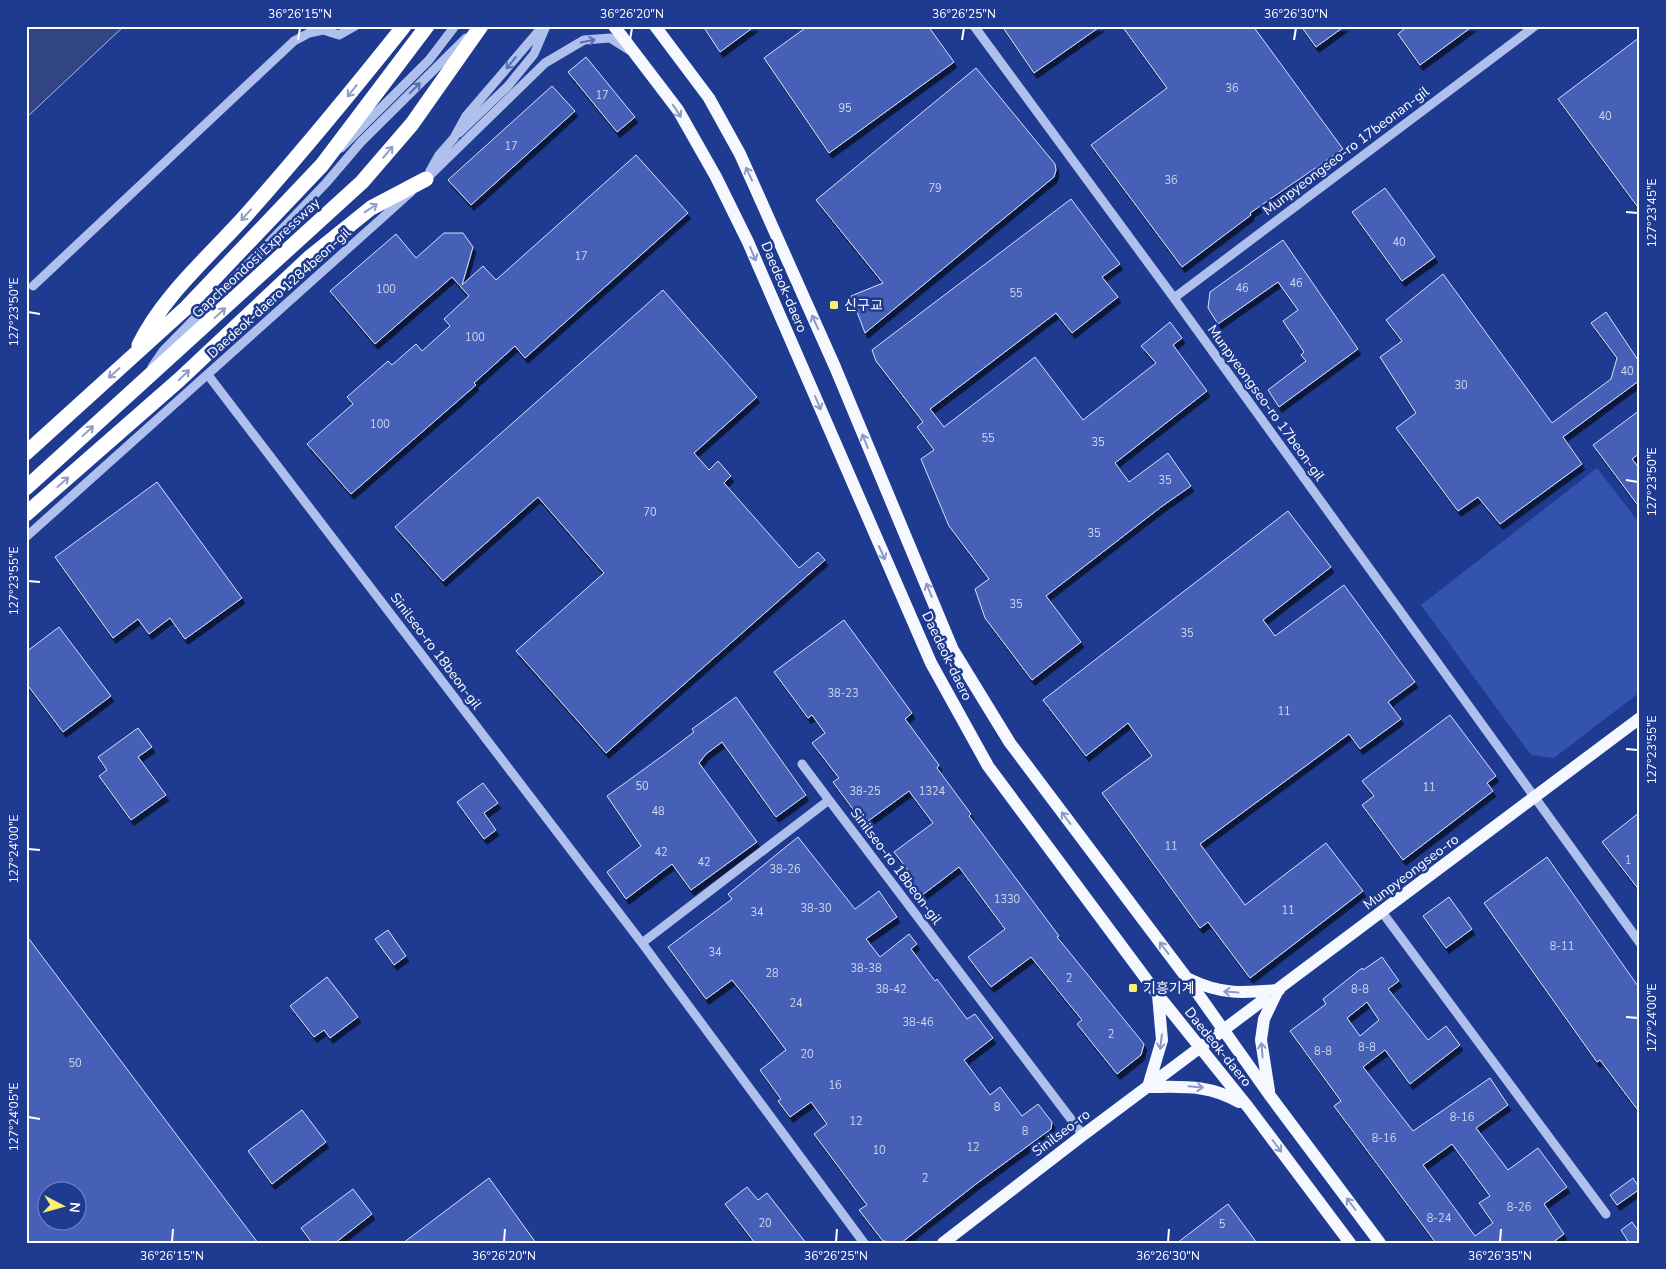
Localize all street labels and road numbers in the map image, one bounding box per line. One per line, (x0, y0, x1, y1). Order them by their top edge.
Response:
street label: Munpyeongseo-ro 17beonan-gil (1259, 82, 1434, 220)
street label: Gapcheondosi Expressway (188, 193, 325, 322)
street label: Daedeok-daero 1284beon-gil (203, 223, 356, 363)
street label: Daedeok-daero (756, 239, 812, 336)
street label: Munpyeongseo-ro 17beon-gil (1203, 321, 1330, 486)
street label: Sinilseo-ro 18beon-gil (386, 589, 487, 714)
street label: Daedeok-daero (917, 608, 977, 704)
street label: Sinilseo-ro 18beon-gil (846, 804, 947, 929)
street label: Munpyeongseo-ro (1359, 830, 1463, 914)
street label: Daedeok-daero (1180, 1003, 1256, 1091)
street label: Sinilseo-ro (1028, 1105, 1094, 1161)

